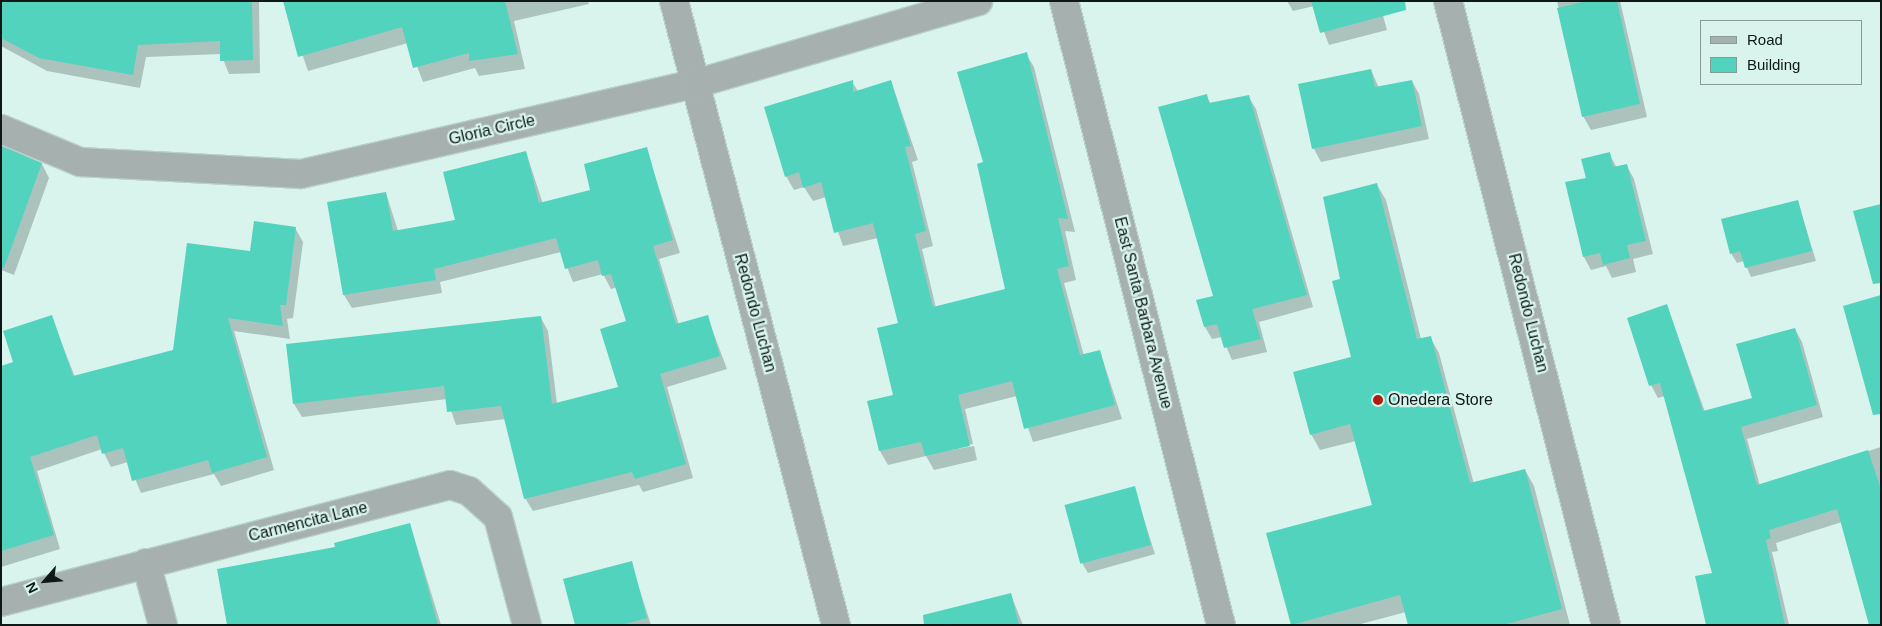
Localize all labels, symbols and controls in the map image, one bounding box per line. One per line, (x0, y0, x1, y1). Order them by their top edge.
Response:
legend (1700, 20, 1862, 85)
text: Road (1747, 31, 1783, 48)
text: Building (1747, 56, 1800, 73)
street label: Gloria Circle (447, 111, 537, 149)
street label: East Santa Barbara Avenue (1110, 215, 1176, 411)
street label: Redondo Luchan (730, 252, 780, 374)
street label: Redondo Luchan (1504, 252, 1552, 374)
place label: Onedera Store (1388, 390, 1493, 410)
marker: Onedera Store (1372, 394, 1384, 406)
street label: Carmencita Lane (247, 498, 369, 546)
north arrow (20, 556, 70, 606)
text: N (22, 580, 41, 596)

